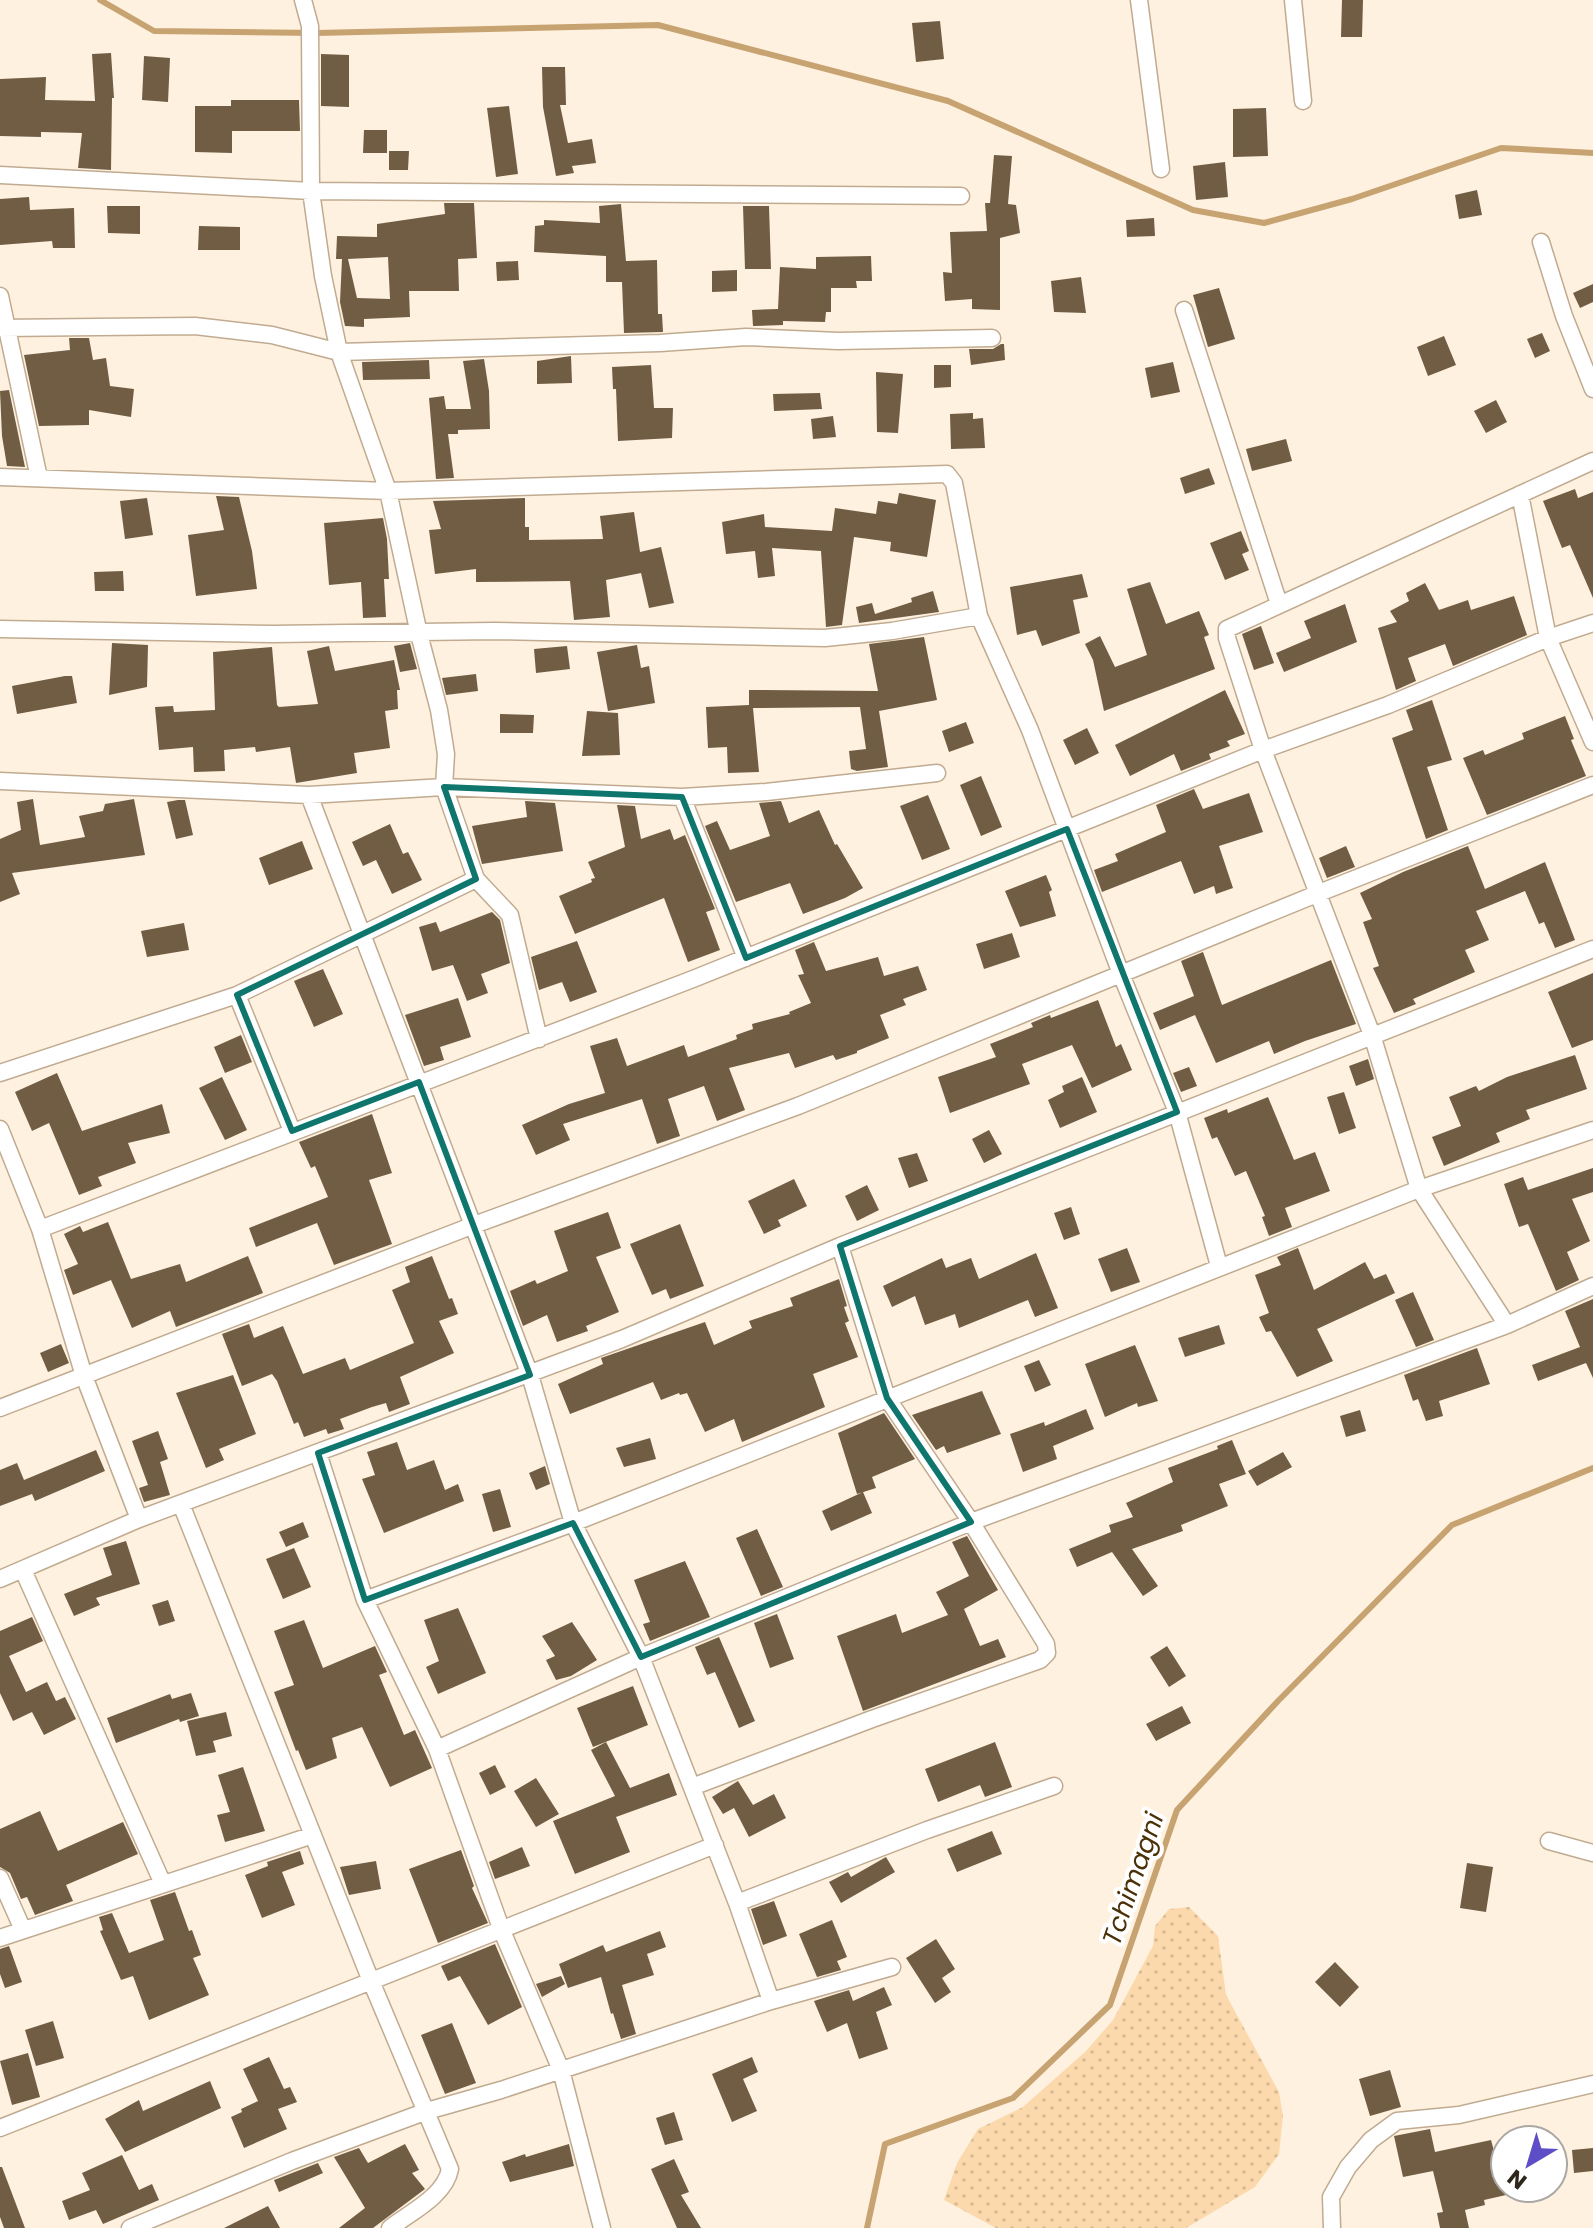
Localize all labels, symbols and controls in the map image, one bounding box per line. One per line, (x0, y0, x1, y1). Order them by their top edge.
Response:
water label: Tchimagni (1094, 1807, 1173, 1950)
north arrow (1489, 2124, 1569, 2204)
text: N (1501, 2162, 1533, 2197)

